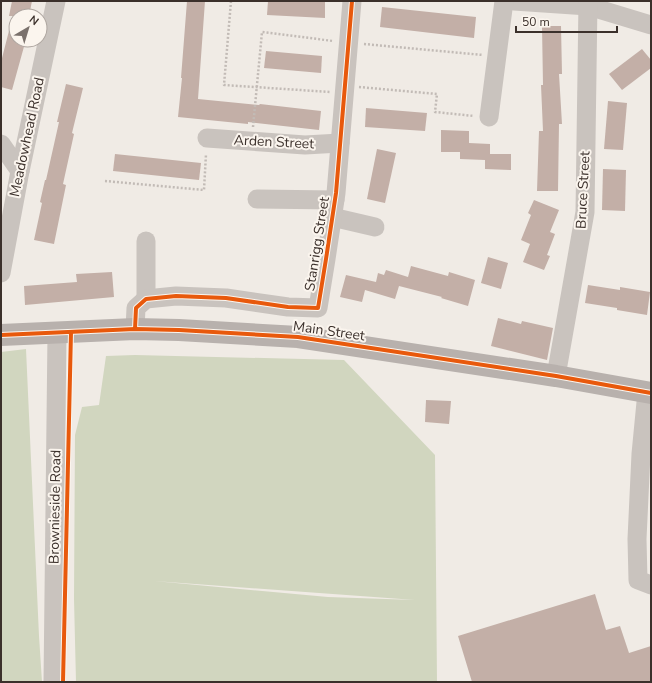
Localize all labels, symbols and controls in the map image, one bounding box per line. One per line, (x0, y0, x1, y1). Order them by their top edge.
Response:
north arrow (8, 8, 48, 48)
scale bar (516, 8, 617, 34)
text: N (26, 12, 42, 29)
text: 50 m (522, 14, 550, 30)
street label: Meadowhead Road (5, 76, 49, 198)
street label: Arden Street (233, 130, 315, 154)
street label: Bruce Street (571, 151, 595, 229)
street label: Stanrigg Street (300, 195, 334, 293)
street label: Main Street (292, 317, 366, 345)
street label: Brownieside Road (45, 450, 65, 564)

